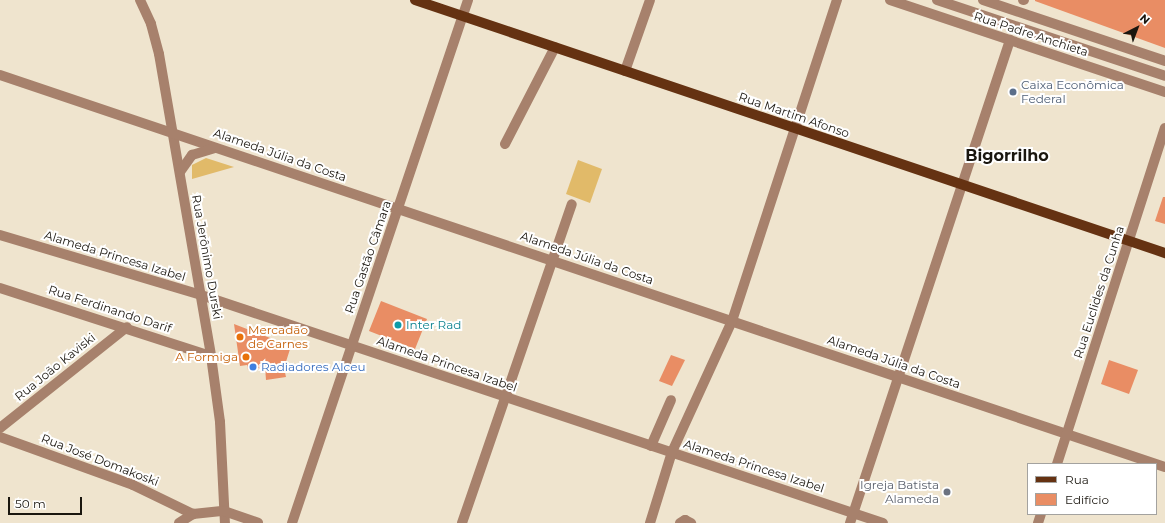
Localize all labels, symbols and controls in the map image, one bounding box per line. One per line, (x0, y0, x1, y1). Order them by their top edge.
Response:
north arrow (1117, 8, 1157, 48)
street label: Rua Padre Anchieta (972, 9, 1090, 59)
text: N (1137, 11, 1153, 27)
place label: Caixa Econômica Federal (1021, 78, 1124, 106)
marker: Caixa Econômica Federal (1008, 87, 1018, 97)
street label: Rua Martim Afonso (737, 89, 851, 141)
street label: Alameda Júlia da Costa (212, 125, 348, 185)
district label: Bigorrilho (965, 146, 1049, 166)
street label: Rua Jerônimo Durski (189, 194, 225, 320)
street label: Rua Gastão Câmara (342, 199, 394, 315)
street label: Rua Euclides da Cunha (1071, 224, 1127, 360)
street label: Alameda Princesa Izabel (43, 228, 187, 284)
street label: Alameda Júlia da Costa (519, 228, 655, 288)
street label: Rua Ferdinando Darif (47, 282, 173, 336)
place label: Inter Rad (406, 318, 461, 332)
marker: Inter Rad (393, 320, 403, 330)
place label: Mercadão de Carnes (248, 323, 308, 351)
street label: Rua João Kaviski (12, 330, 98, 404)
marker: Mercadão de Carnes (235, 332, 245, 342)
street label: Alameda Júlia da Costa (826, 332, 962, 392)
street label: Alameda Princesa Izabel (375, 333, 519, 395)
place label: A Formiga (175, 350, 238, 364)
marker: A Formiga (241, 352, 251, 362)
place label: Radiadores Alceu (261, 360, 366, 374)
marker: Radiadores Alceu (248, 362, 258, 372)
street label: Rua José Domakoski (39, 431, 161, 489)
street label: Alameda Princesa Izabel (682, 436, 826, 496)
legend (1027, 463, 1157, 515)
text: Rua (1065, 472, 1089, 487)
place label: Igreja Batista Alameda (860, 478, 939, 506)
marker: Igreja Batista Alameda (942, 487, 952, 497)
scale bar (10, 489, 84, 515)
text: Edifício (1065, 492, 1109, 507)
text: 50 m (15, 496, 46, 511)

